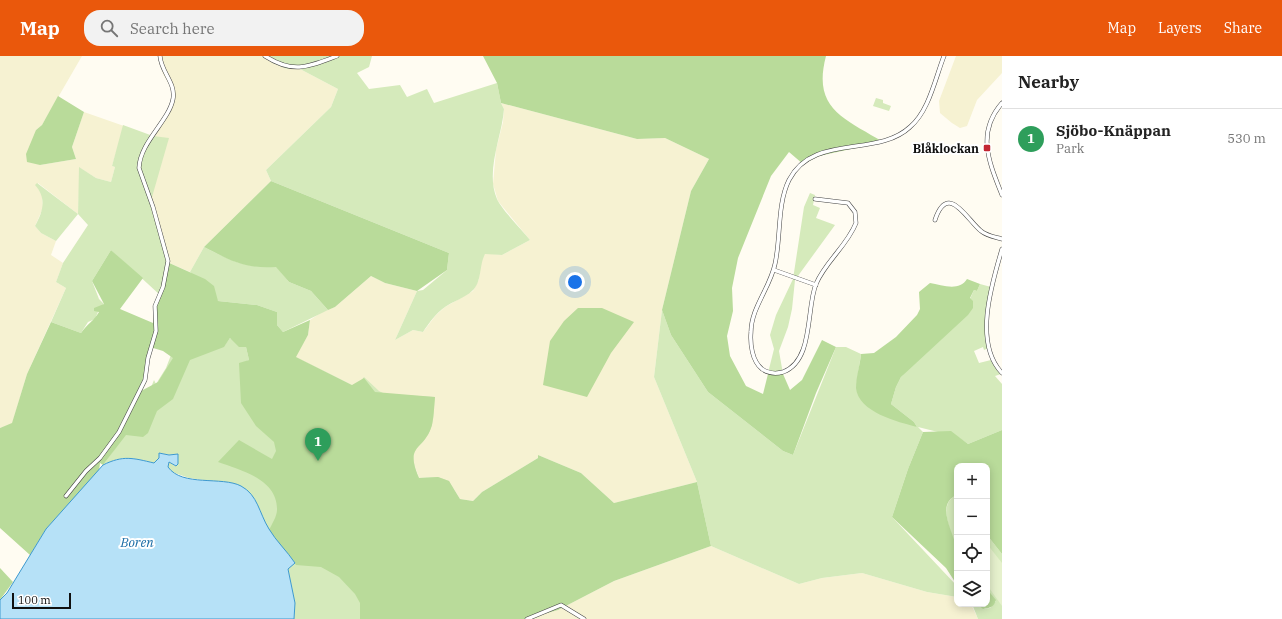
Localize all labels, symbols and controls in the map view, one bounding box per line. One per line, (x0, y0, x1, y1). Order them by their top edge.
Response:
search box (84, 10, 364, 46)
text: Map (20, 16, 60, 40)
icon: search (98, 17, 120, 39)
text: Search here (130, 19, 214, 38)
text: Map (1108, 19, 1136, 37)
text: Layers (1158, 19, 1202, 37)
text: Share (1224, 19, 1262, 37)
text: Nearby (1018, 71, 1079, 93)
text: Sjöbo-Knäppan (1056, 121, 1171, 140)
text: 1 (1027, 130, 1035, 147)
text: 530 m (1227, 130, 1266, 147)
text: Park (1056, 140, 1084, 157)
place label: Blåklockan (913, 141, 979, 156)
marker: Blåklockan (982, 143, 992, 153)
your location (565, 272, 585, 292)
pin: 1 (305, 428, 331, 461)
map controls (954, 463, 990, 607)
button: + (954, 463, 990, 499)
button: − (954, 499, 990, 535)
water label: Boren (119, 534, 154, 551)
button: locate (954, 535, 990, 571)
button: layers (954, 571, 990, 607)
scale bar (12, 591, 71, 610)
text: 100 m (18, 593, 51, 607)

